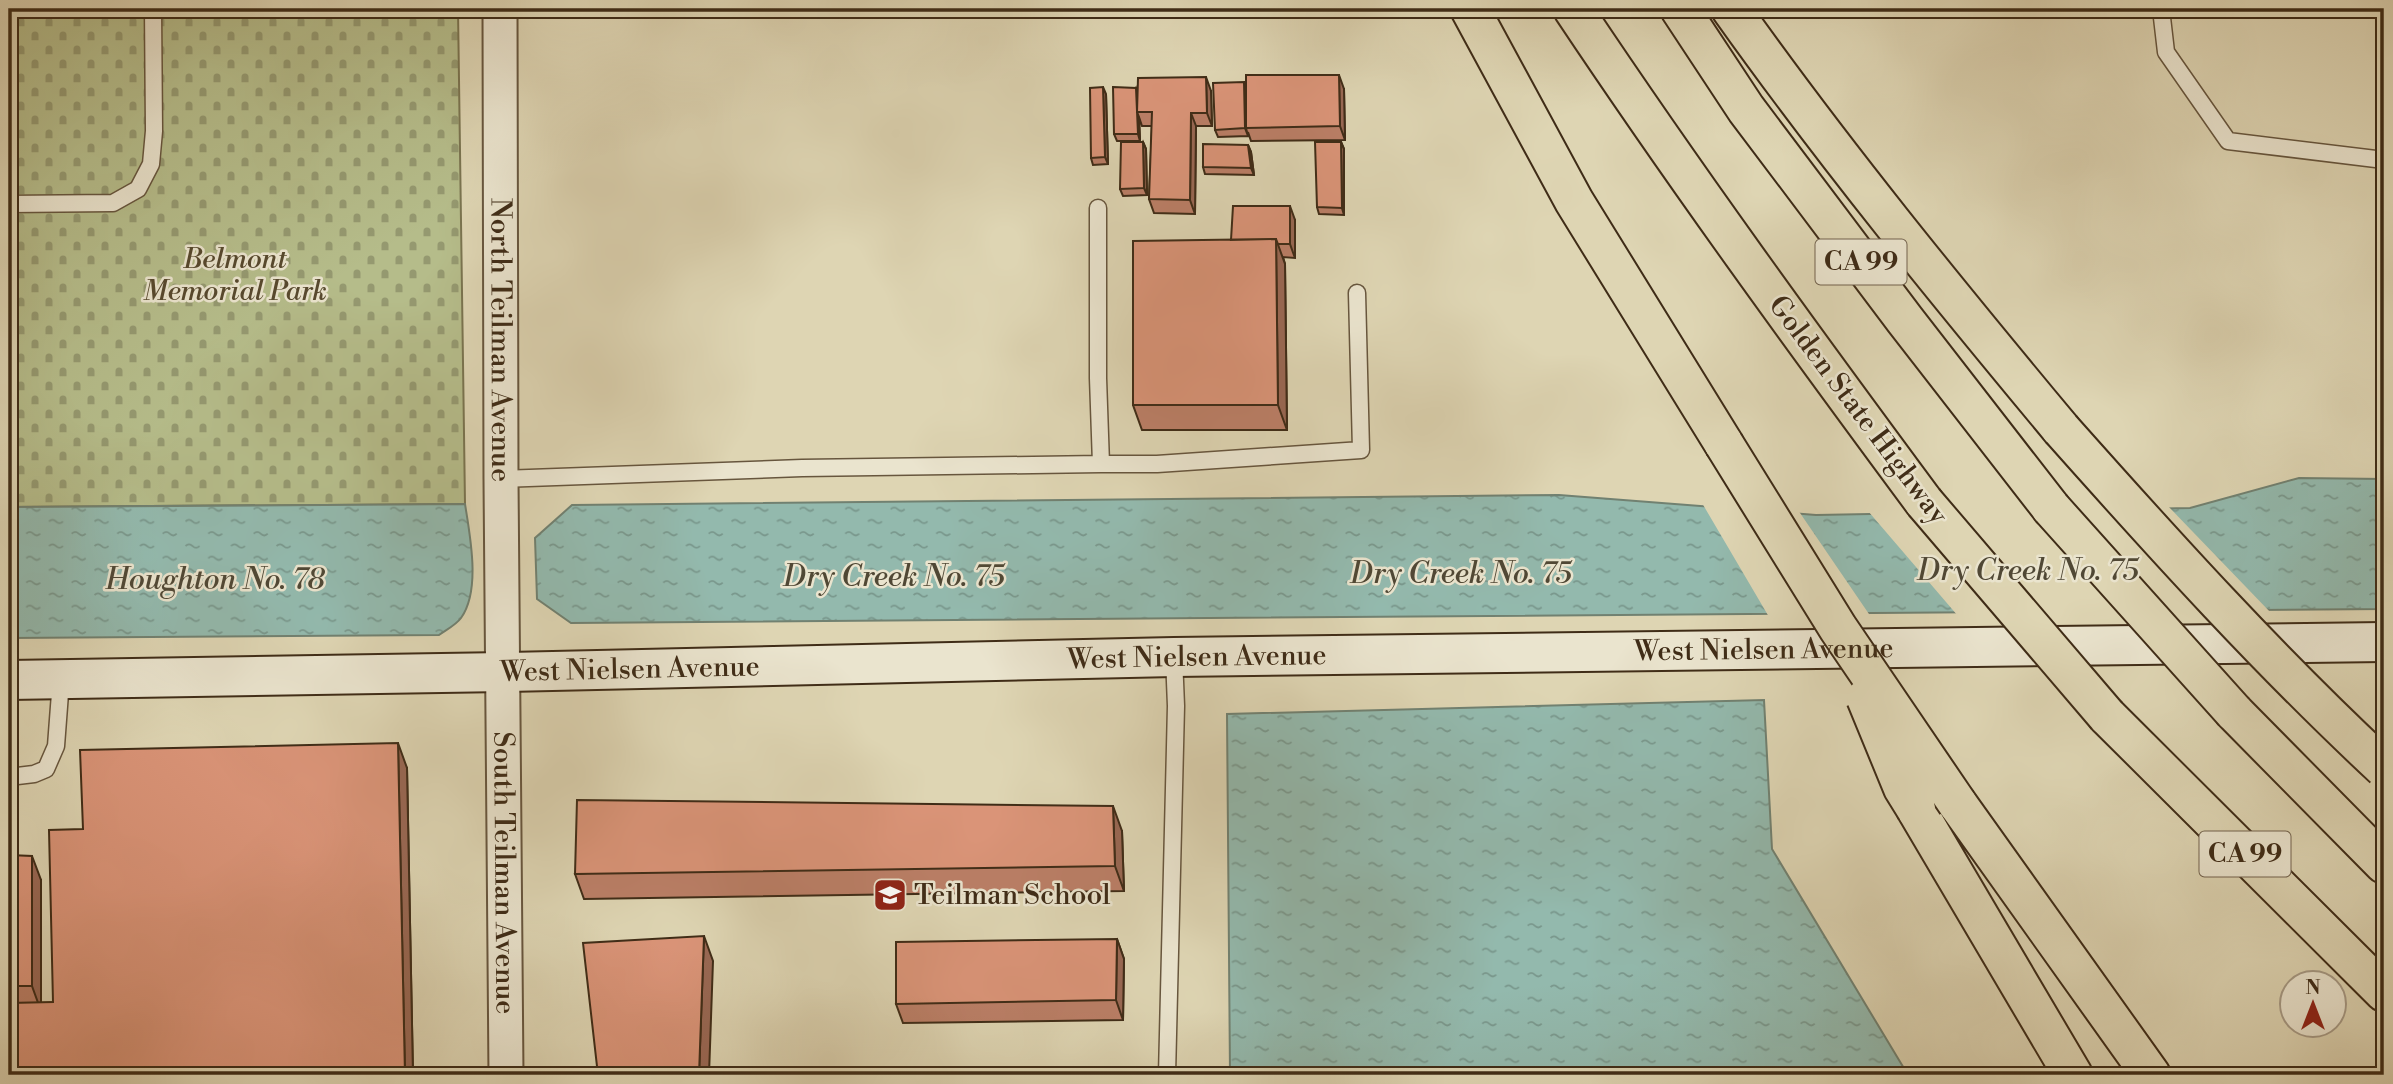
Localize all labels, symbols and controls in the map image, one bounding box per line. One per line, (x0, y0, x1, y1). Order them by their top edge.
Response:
street label: North Teilman Avenue (483, 198, 519, 482)
road number: CA 99 (1815, 240, 1906, 284)
park label: Belmont Memorial Park (143, 242, 327, 309)
street label: Golden State Highway (1761, 289, 1956, 531)
water label: Dry Creek No. 75 (1916, 552, 2141, 590)
water label: Dry Creek No. 75 (1349, 555, 1574, 593)
water label: Dry Creek No. 75 (782, 558, 1007, 596)
water label: Houghton No. 78 (104, 561, 325, 599)
street label: West Nielsen Avenue (1633, 631, 1894, 669)
street label: West Nielsen Avenue (1066, 638, 1327, 677)
street label: West Nielsen Avenue (499, 649, 760, 690)
street label: South Teilman Avenue (486, 731, 523, 1015)
road number: CA 99 (2200, 832, 2290, 876)
school or university icon: Teilman School (871, 876, 909, 914)
place label: Teilman School (914, 878, 1110, 913)
north arrow (2278, 968, 2348, 1038)
text: N (2305, 976, 2321, 1000)

